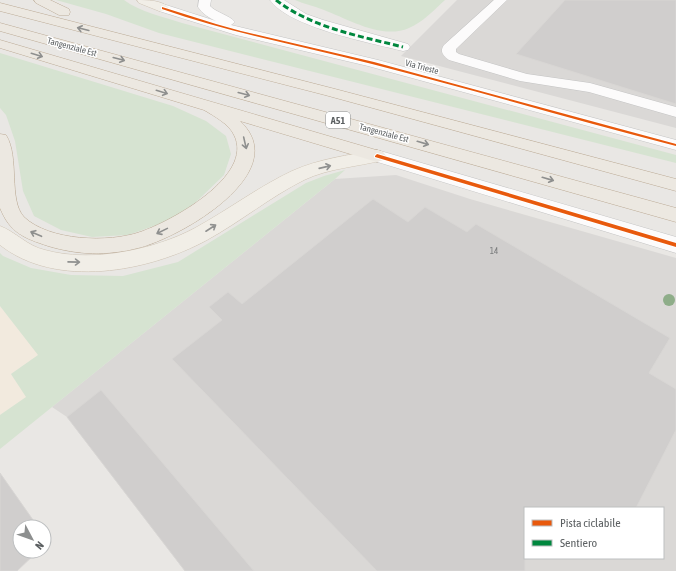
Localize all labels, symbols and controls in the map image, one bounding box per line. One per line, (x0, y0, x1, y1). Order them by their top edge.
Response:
one-way arrow (77, 24, 90, 32)
street label: Tangenziale Est (46, 36, 98, 58)
one-way arrow (31, 52, 44, 59)
one-way arrow (112, 56, 125, 63)
street label: Via Trieste (404, 58, 440, 76)
one-way arrow (155, 89, 168, 96)
one-way arrow (237, 91, 250, 98)
road number: A51 (326, 112, 350, 128)
street label: Tangenziale Est (358, 122, 410, 144)
one-way arrow (241, 136, 249, 149)
one-way arrow (416, 140, 429, 148)
one-way arrow (318, 163, 331, 170)
one-way arrow (542, 176, 555, 183)
one-way arrow (205, 224, 216, 232)
one-way arrow (156, 228, 168, 235)
one-way arrow (30, 230, 42, 237)
house number: 14 (490, 246, 498, 256)
one-way arrow (67, 258, 80, 266)
legend (524, 507, 664, 559)
text: Pista ciclabile (560, 516, 621, 530)
north arrow (12, 519, 52, 559)
text: Sentiero (560, 536, 598, 550)
text: N (33, 539, 46, 552)

